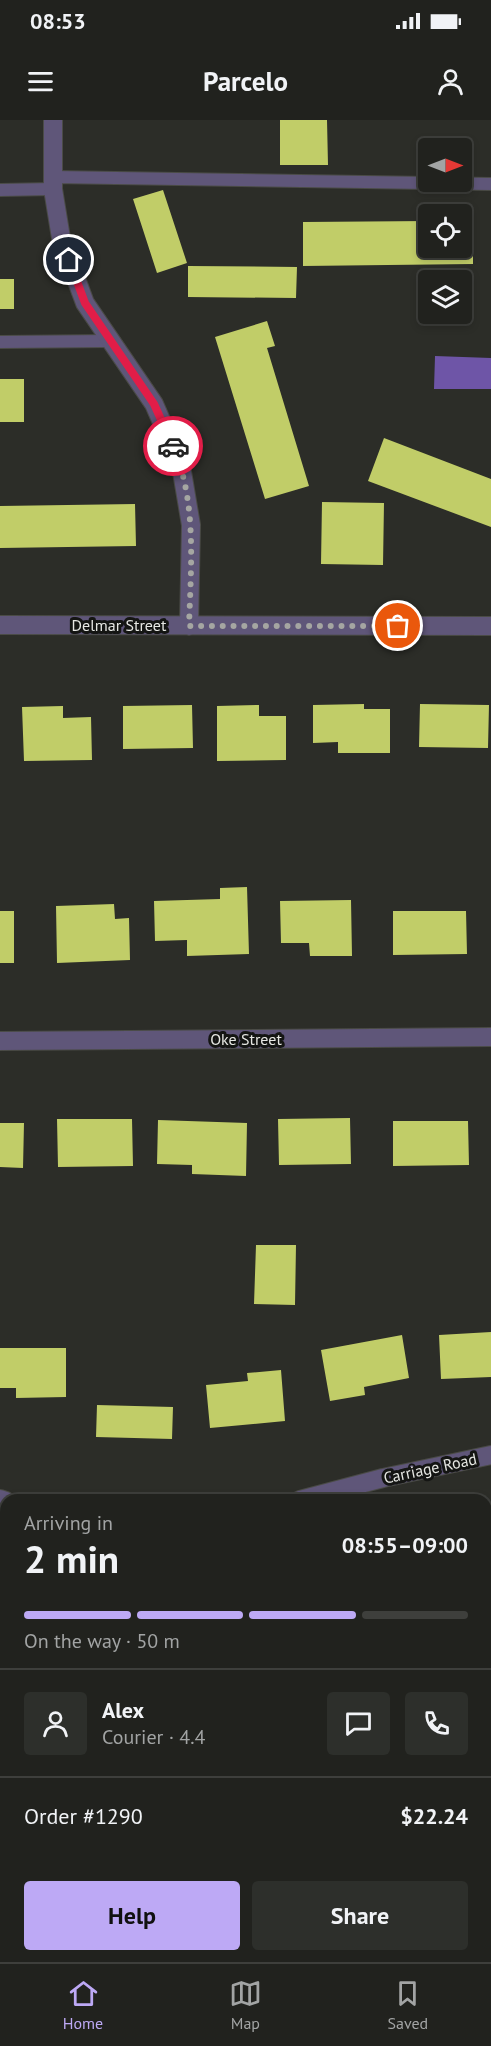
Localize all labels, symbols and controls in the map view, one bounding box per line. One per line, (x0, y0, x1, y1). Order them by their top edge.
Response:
text: 08:53 (30, 7, 86, 35)
text: Parcelo (203, 64, 288, 98)
icon: menu (24, 65, 57, 98)
icon: person (434, 65, 467, 98)
north arrow (418, 138, 472, 192)
map controls (418, 138, 472, 324)
button: locate (418, 204, 472, 258)
pin (43, 234, 94, 285)
icon: home (52, 243, 85, 276)
button: layers (418, 270, 472, 324)
courier (143, 416, 203, 476)
icon: car (157, 430, 190, 463)
pin (372, 600, 423, 651)
icon: bag (381, 609, 414, 642)
street label: Delmar Street (72, 615, 167, 635)
street label: Oke Street (210, 1029, 282, 1049)
street label: Carriage Road (382, 1448, 478, 1488)
text: Arriving in (24, 1510, 113, 1536)
text: 08:55–09:00 (342, 1531, 468, 1559)
text: 2 min (24, 1533, 119, 1584)
text: On the way · 50 m (24, 1628, 180, 1654)
button: person (24, 1692, 87, 1755)
button: chat (327, 1692, 390, 1755)
button: phone (405, 1692, 468, 1755)
text: Alex (102, 1696, 144, 1724)
text: Courier · 4.4 (102, 1724, 205, 1750)
text: Order #1290 (24, 1802, 143, 1830)
text: $22.24 (400, 1802, 468, 1830)
button: Help (24, 1881, 240, 1950)
button: Share (252, 1881, 468, 1950)
tab: Home (63, 1977, 103, 2033)
tab: Map (229, 1977, 262, 2033)
tab: Saved (387, 1977, 428, 2033)

